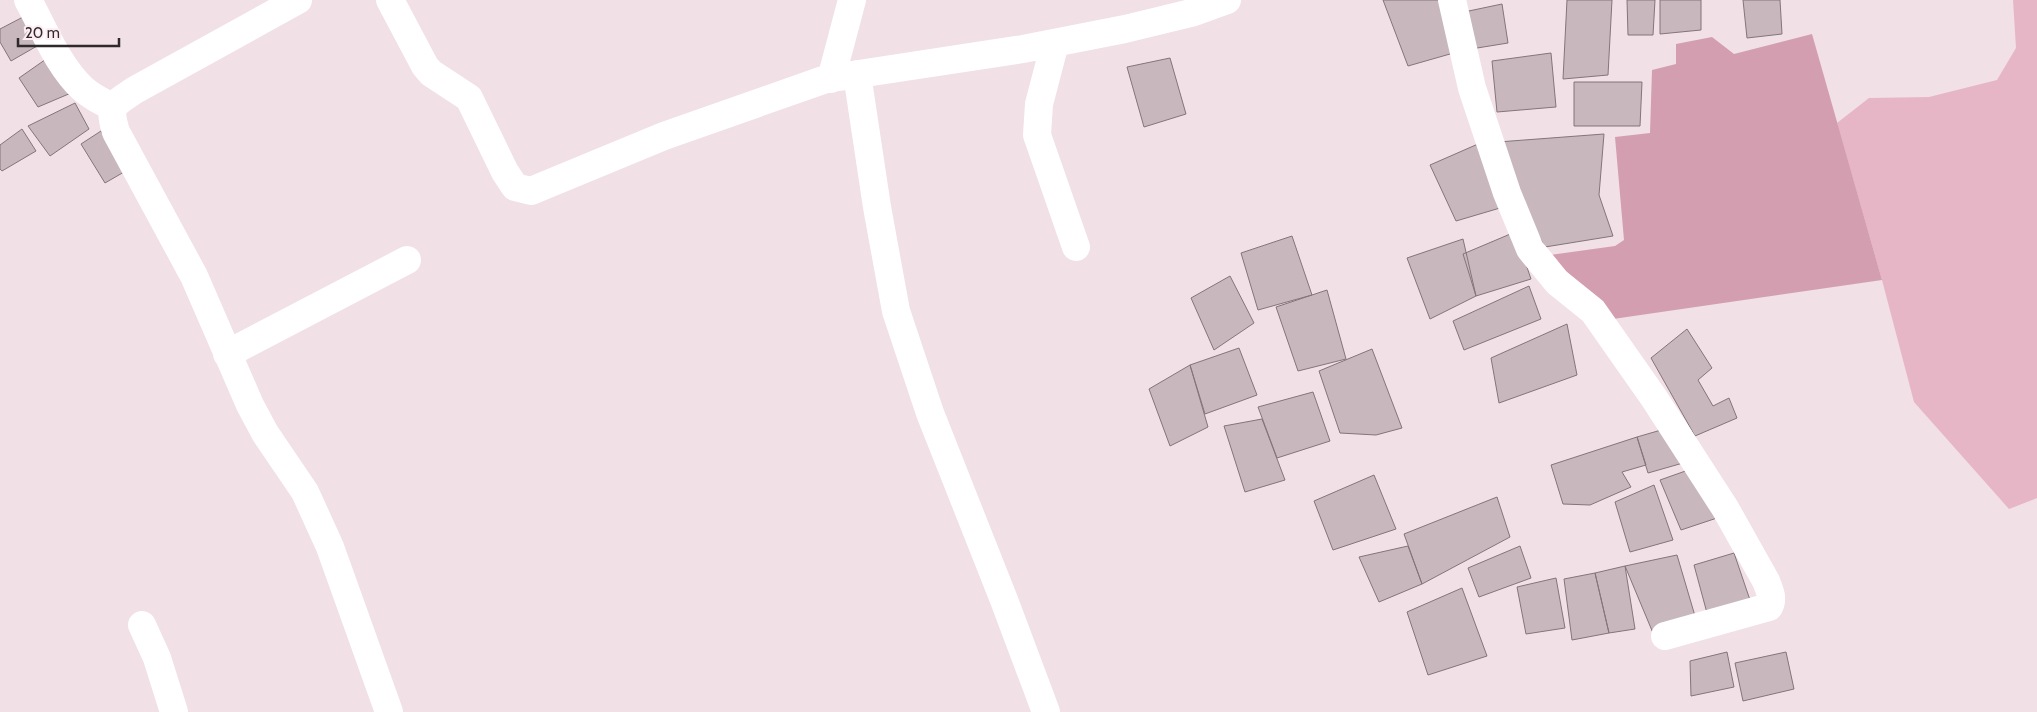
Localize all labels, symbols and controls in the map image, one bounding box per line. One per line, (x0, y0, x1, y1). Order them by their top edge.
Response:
scale bar (18, 15, 119, 47)
text: 20 m (25, 24, 60, 42)

